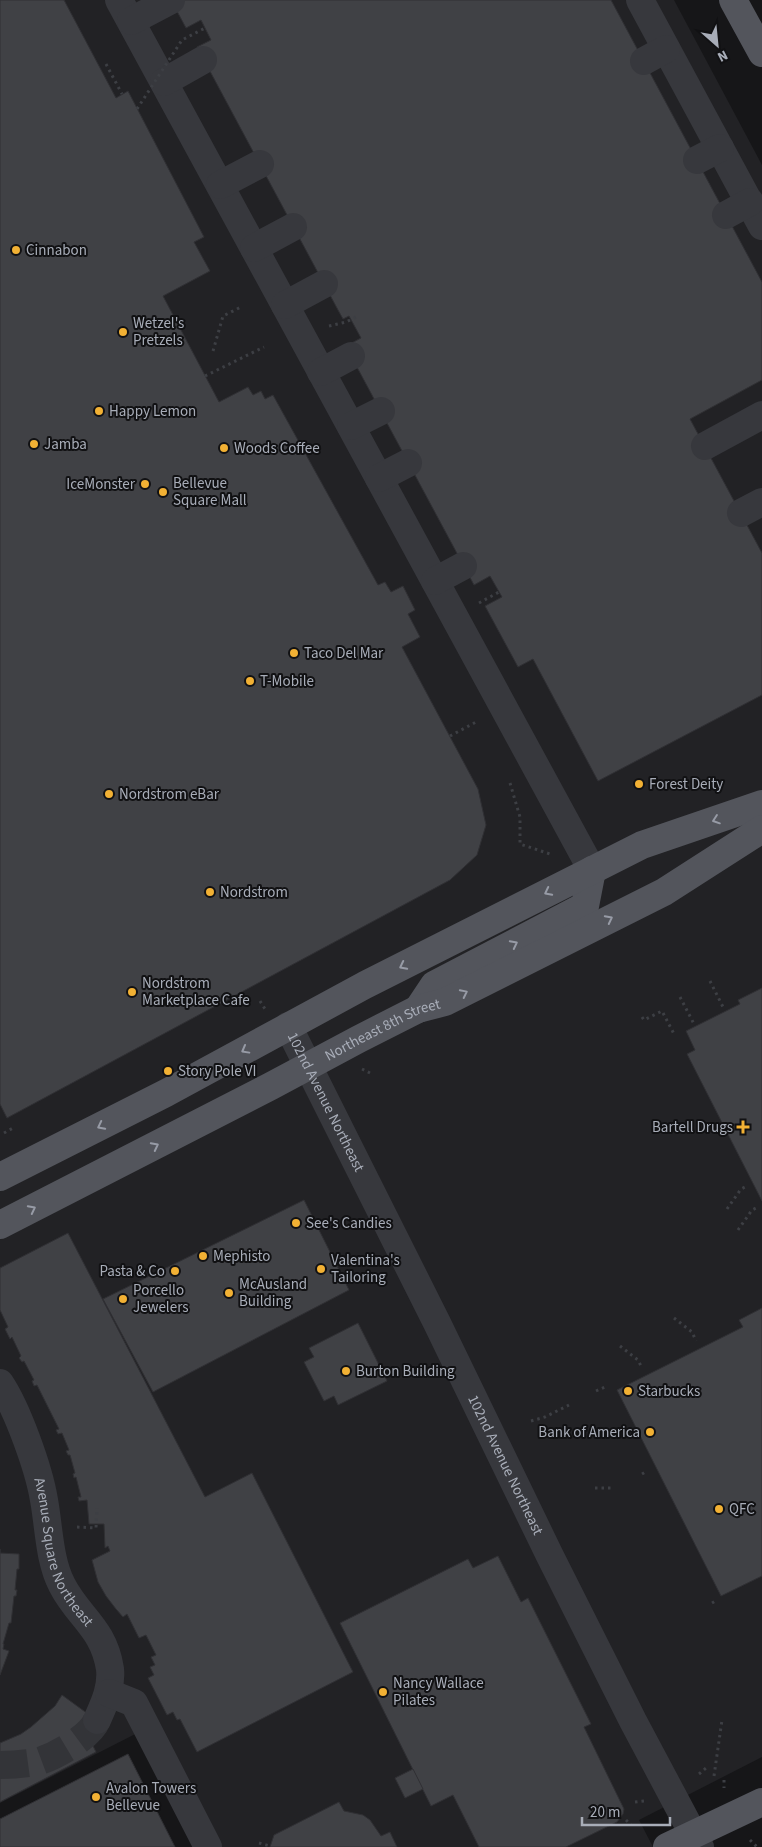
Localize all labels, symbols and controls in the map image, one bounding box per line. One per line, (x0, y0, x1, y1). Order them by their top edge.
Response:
north arrow (692, 20, 742, 70)
text: N (714, 45, 731, 67)
place label: Cinnabon (26, 240, 87, 261)
marker: Cinnabon (10, 244, 22, 256)
place label: Wetzel's Pretzels (133, 313, 184, 351)
marker: Wetzel's Pretzels (117, 326, 129, 338)
place label: Happy Lemon (109, 401, 196, 422)
marker: Happy Lemon (93, 405, 105, 417)
place label: Jamba (44, 434, 87, 455)
marker: Jamba (28, 438, 40, 450)
place label: Woods Coffee (234, 438, 320, 459)
marker: Woods Coffee (218, 442, 230, 454)
place label: Bellevue Square Mall (173, 473, 247, 511)
place label: IceMonster (66, 474, 136, 495)
marker: IceMonster (139, 478, 151, 490)
marker: Bellevue Square Mall (157, 486, 169, 498)
place label: Taco Del Mar (304, 643, 384, 664)
marker: Taco Del Mar (288, 647, 300, 659)
place label: T-Mobile (260, 671, 314, 692)
marker: T-Mobile (244, 675, 256, 687)
place label: Forest Deity (649, 774, 723, 795)
marker: Forest Deity (633, 778, 645, 790)
place label: Nordstrom eBar (119, 784, 220, 805)
marker: Nordstrom eBar (103, 788, 115, 800)
one-way arrow (712, 814, 721, 824)
place label: Nordstrom (220, 882, 288, 903)
marker: Nordstrom (204, 886, 216, 898)
one-way arrow (544, 886, 553, 896)
one-way arrow (604, 915, 613, 925)
one-way arrow (509, 940, 518, 950)
one-way arrow (399, 960, 408, 970)
place label: Nordstrom Marketplace Cafe (142, 973, 250, 1011)
marker: Nordstrom Marketplace Cafe (126, 986, 138, 998)
one-way arrow (459, 988, 468, 999)
street label: Northeast 8th Street (321, 994, 443, 1066)
street label: 102nd Avenue Northeast (282, 1029, 369, 1176)
one-way arrow (241, 1044, 250, 1054)
place label: Story Pole VI (178, 1061, 256, 1082)
marker: Story Pole VI (162, 1065, 174, 1077)
place label: Bartell Drugs (652, 1117, 733, 1138)
one-way arrow (97, 1120, 106, 1130)
marker: Bartell Drugs (737, 1121, 749, 1133)
one-way arrow (150, 1142, 159, 1152)
one-way arrow (27, 1205, 36, 1215)
place label: See's Candies (306, 1213, 392, 1234)
marker: See's Candies (290, 1217, 302, 1229)
place label: Mephisto (213, 1246, 271, 1267)
marker: Mephisto (197, 1250, 209, 1262)
place label: Valentina's Tailoring (331, 1250, 400, 1288)
place label: Pasta & Co (99, 1261, 165, 1282)
marker: Valentina's Tailoring (315, 1263, 327, 1275)
marker: Pasta & Co (169, 1265, 181, 1277)
place label: McAusland Building (239, 1274, 307, 1312)
place label: Porcello Jewelers (133, 1280, 189, 1318)
marker: McAusland Building (223, 1287, 235, 1299)
marker: Porcello Jewelers (117, 1293, 129, 1305)
place label: Burton Building (356, 1361, 455, 1382)
marker: Burton Building (340, 1365, 352, 1377)
place label: Starbucks (638, 1381, 700, 1402)
marker: Starbucks (622, 1385, 634, 1397)
street label: 102nd Avenue Northeast (462, 1392, 548, 1539)
place label: Bank of America (538, 1422, 640, 1443)
marker: Bank of America (644, 1426, 656, 1438)
street label: Avenue Square Northeast (28, 1475, 98, 1631)
place label: QFC (729, 1499, 755, 1520)
marker: QFC (713, 1503, 725, 1515)
place label: Nancy Wallace Pilates (393, 1673, 484, 1711)
marker: Nancy Wallace Pilates (377, 1686, 389, 1698)
place label: Avalon Towers Bellevue (106, 1778, 196, 1816)
marker: Avalon Towers Bellevue (90, 1791, 102, 1803)
scale bar (582, 1794, 670, 1826)
text: 20 m (590, 1802, 620, 1823)

